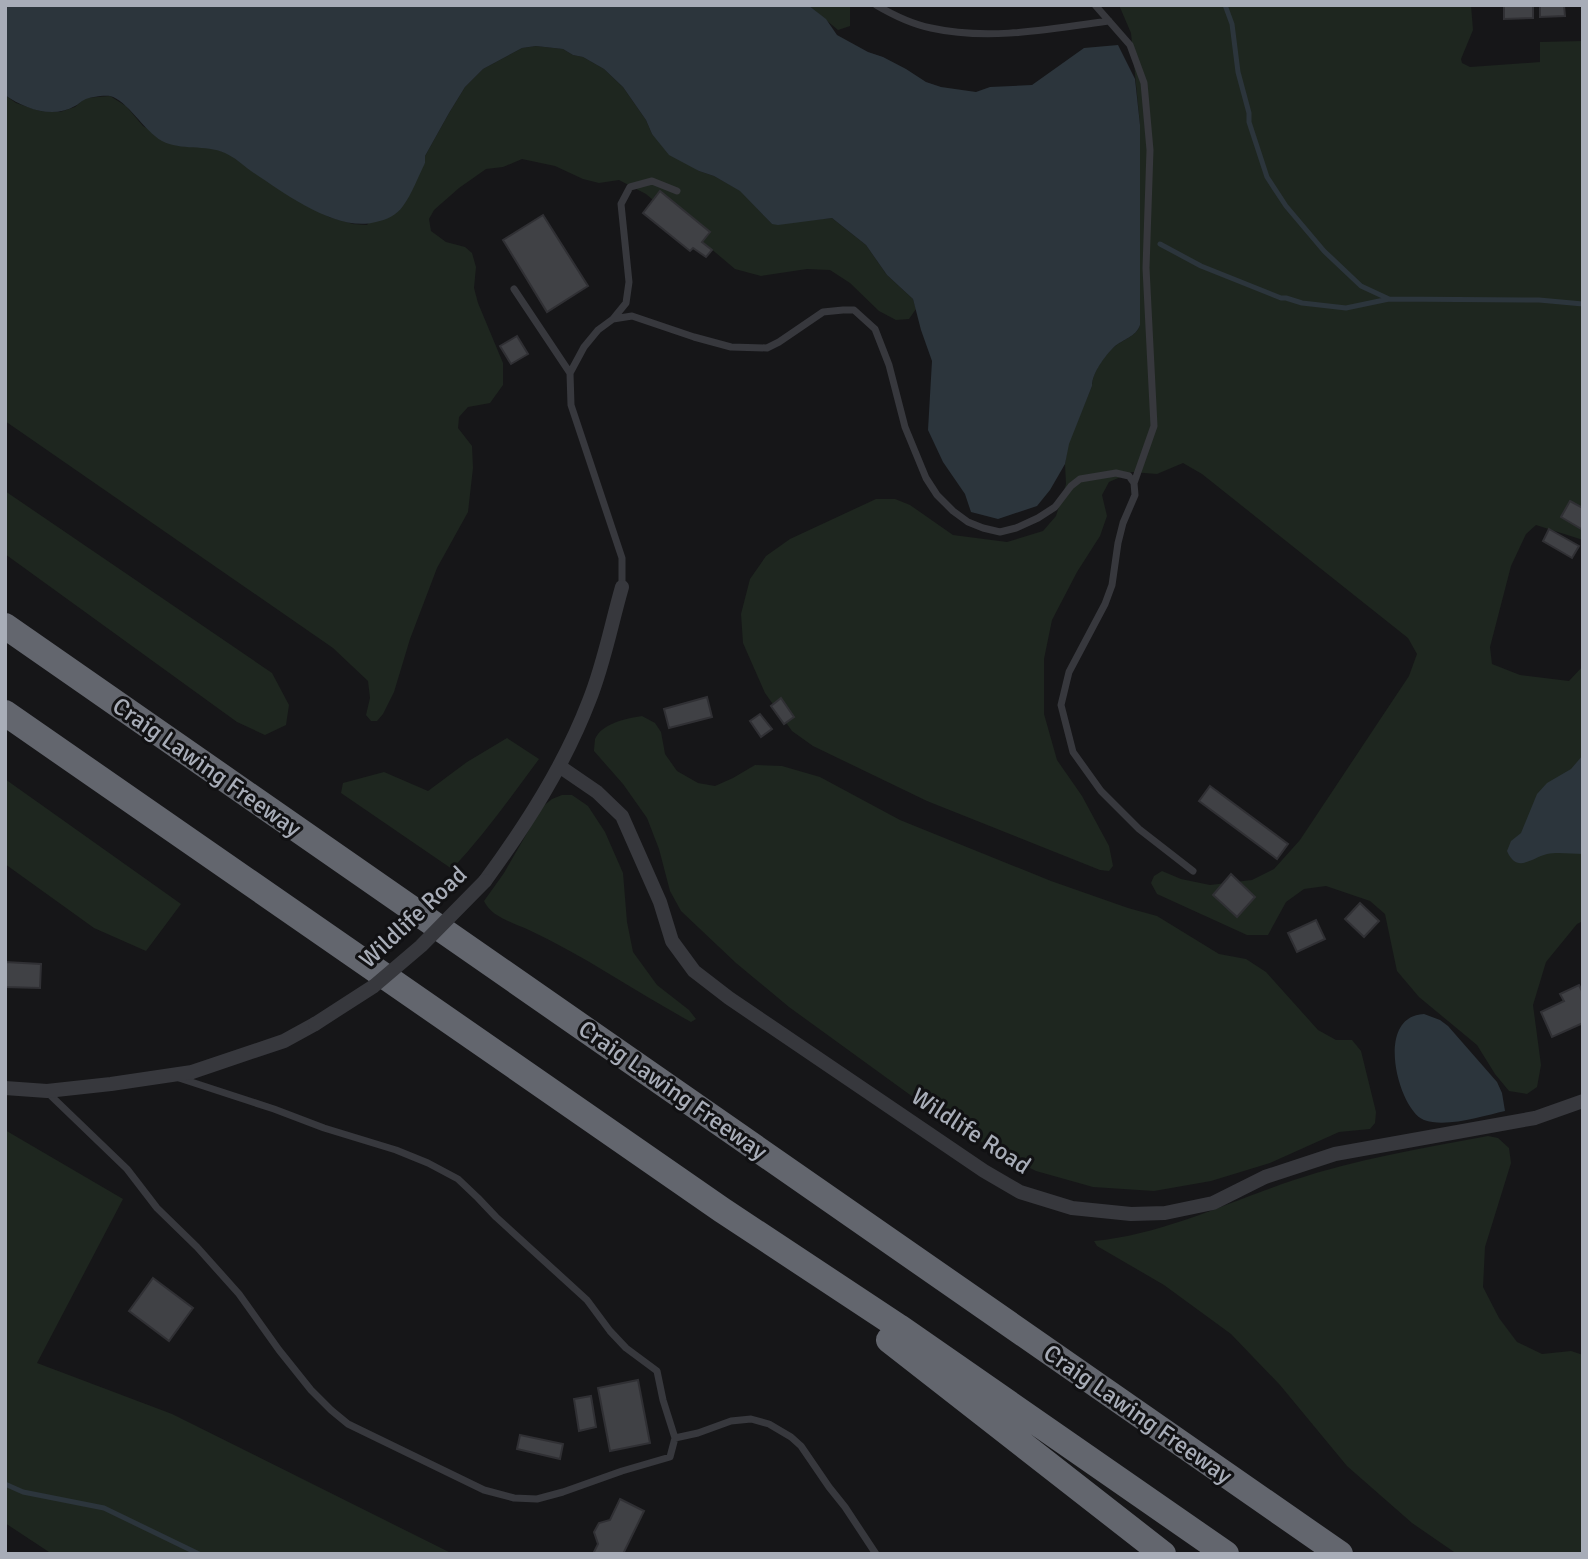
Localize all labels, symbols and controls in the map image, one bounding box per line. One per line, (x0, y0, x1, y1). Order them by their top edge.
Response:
street label: Craig Lawing Freeway (107, 691, 307, 843)
street label: Wildlife Road (353, 860, 473, 974)
street label: Craig Lawing Freeway (573, 1014, 773, 1166)
street label: Wildlife Road (906, 1081, 1036, 1181)
street label: Craig Lawing Freeway (1038, 1338, 1238, 1490)

